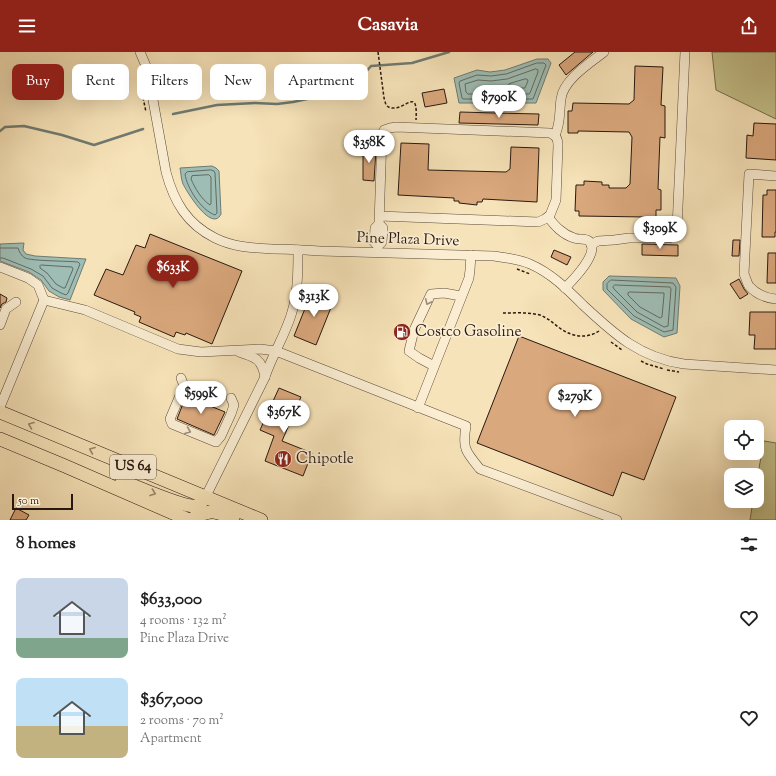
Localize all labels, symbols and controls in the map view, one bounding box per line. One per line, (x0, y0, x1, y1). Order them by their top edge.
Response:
text: Casavia (358, 13, 418, 39)
icon: menu (16, 15, 38, 37)
icon: share (738, 15, 760, 37)
chip: Buy (12, 64, 64, 100)
chip: Rent (72, 64, 129, 100)
chip: Filters (137, 64, 202, 100)
chip: New (210, 64, 266, 100)
chip: Apartment (274, 64, 368, 100)
pin: $790K (471, 85, 527, 119)
text: $790K (481, 89, 517, 107)
pin: $358K (341, 130, 397, 164)
text: $358K (353, 134, 385, 152)
pin: $309K (632, 216, 688, 250)
text: $309K (643, 220, 677, 238)
street label: Pine Plaza Drive (356, 228, 460, 252)
pin: $633K (145, 255, 201, 289)
text: $633K (156, 259, 190, 277)
pin: $313K (286, 284, 342, 318)
text: $313K (298, 288, 330, 306)
one-way arrow (425, 298, 433, 305)
fuel station icon: Costco Gasoline (392, 322, 412, 342)
place label: Costco Gasoline (415, 322, 521, 343)
pin: $599K (173, 381, 229, 415)
pin: $279K (547, 384, 603, 418)
text: $599K (184, 385, 218, 403)
text: $279K (557, 388, 593, 406)
pin: $367K (256, 400, 312, 434)
text: $367K (267, 404, 301, 422)
map controls (724, 420, 764, 508)
button: locate (724, 420, 764, 460)
one-way arrow (27, 421, 34, 429)
one-way arrow (184, 426, 191, 434)
one-way arrow (88, 447, 96, 455)
restaurant icon: Chipotle (273, 449, 293, 469)
place label: Chipotle (296, 449, 354, 470)
road number: US 64 (110, 455, 156, 479)
button: layers (724, 468, 764, 508)
one-way arrow (149, 488, 156, 497)
scale bar (12, 492, 73, 511)
text: 50 m (18, 493, 39, 509)
text: 8 homes (16, 532, 76, 556)
icon: filters (738, 533, 760, 555)
text: $633,000 (140, 588, 202, 612)
icon: home (48, 594, 96, 642)
icon: heart (738, 607, 760, 629)
text: 4 rooms · 132 m² (140, 612, 227, 630)
text: Pine Plaza Drive (140, 630, 229, 648)
text: $367,000 (140, 688, 203, 712)
icon: home (48, 694, 96, 742)
icon: heart (738, 707, 760, 729)
text: 2 rooms · 70 m² (140, 712, 224, 730)
text: Apartment (140, 730, 201, 748)

